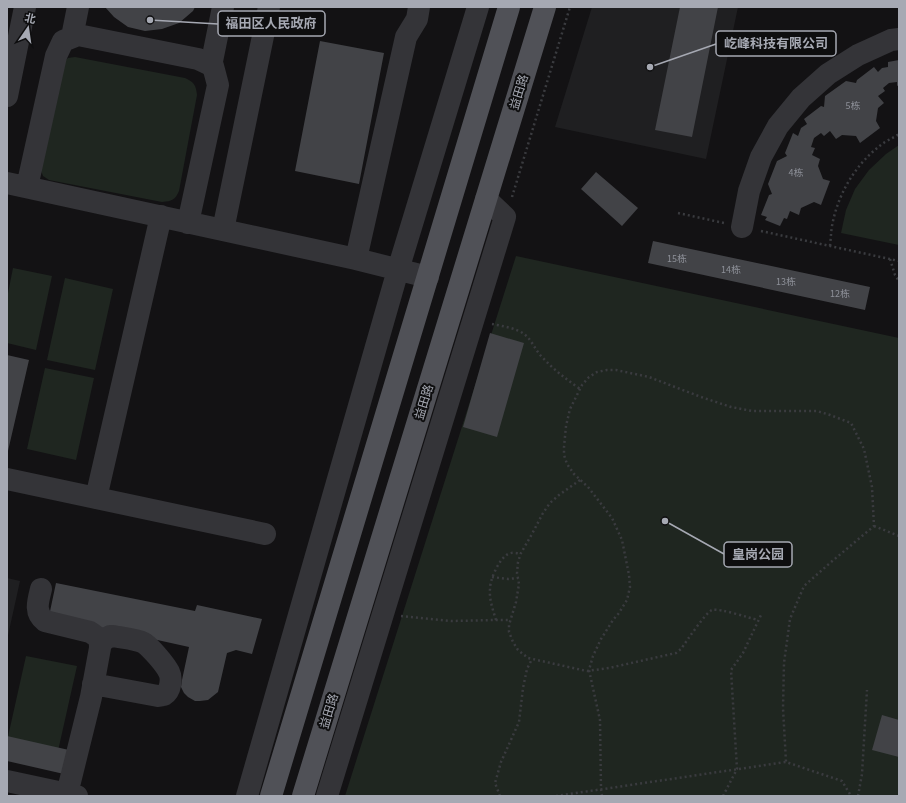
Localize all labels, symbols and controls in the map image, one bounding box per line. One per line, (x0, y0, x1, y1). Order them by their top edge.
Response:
north arrow (8, 8, 48, 48)
text: 北 (23, 10, 37, 27)
callout: 福田区人民政府 (218, 11, 325, 36)
text: 福田区人民政府 (225, 15, 317, 33)
callout: 屹峰科技有限公司 (716, 31, 836, 56)
text: 屹峰科技有限公司 (724, 35, 828, 53)
street label: 益田路 (506, 72, 533, 112)
house number: 5栋 (846, 99, 860, 113)
house number: 4栋 (789, 166, 803, 180)
house number: 15栋 (667, 252, 687, 266)
house number: 14栋 (721, 263, 741, 277)
house number: 13栋 (776, 275, 796, 289)
house number: 12栋 (830, 287, 850, 301)
street label: 益田路 (411, 382, 438, 422)
callout: 皇岗公园 (724, 542, 792, 567)
text: 皇岗公园 (732, 546, 784, 564)
street label: 益田路 (316, 691, 343, 731)

